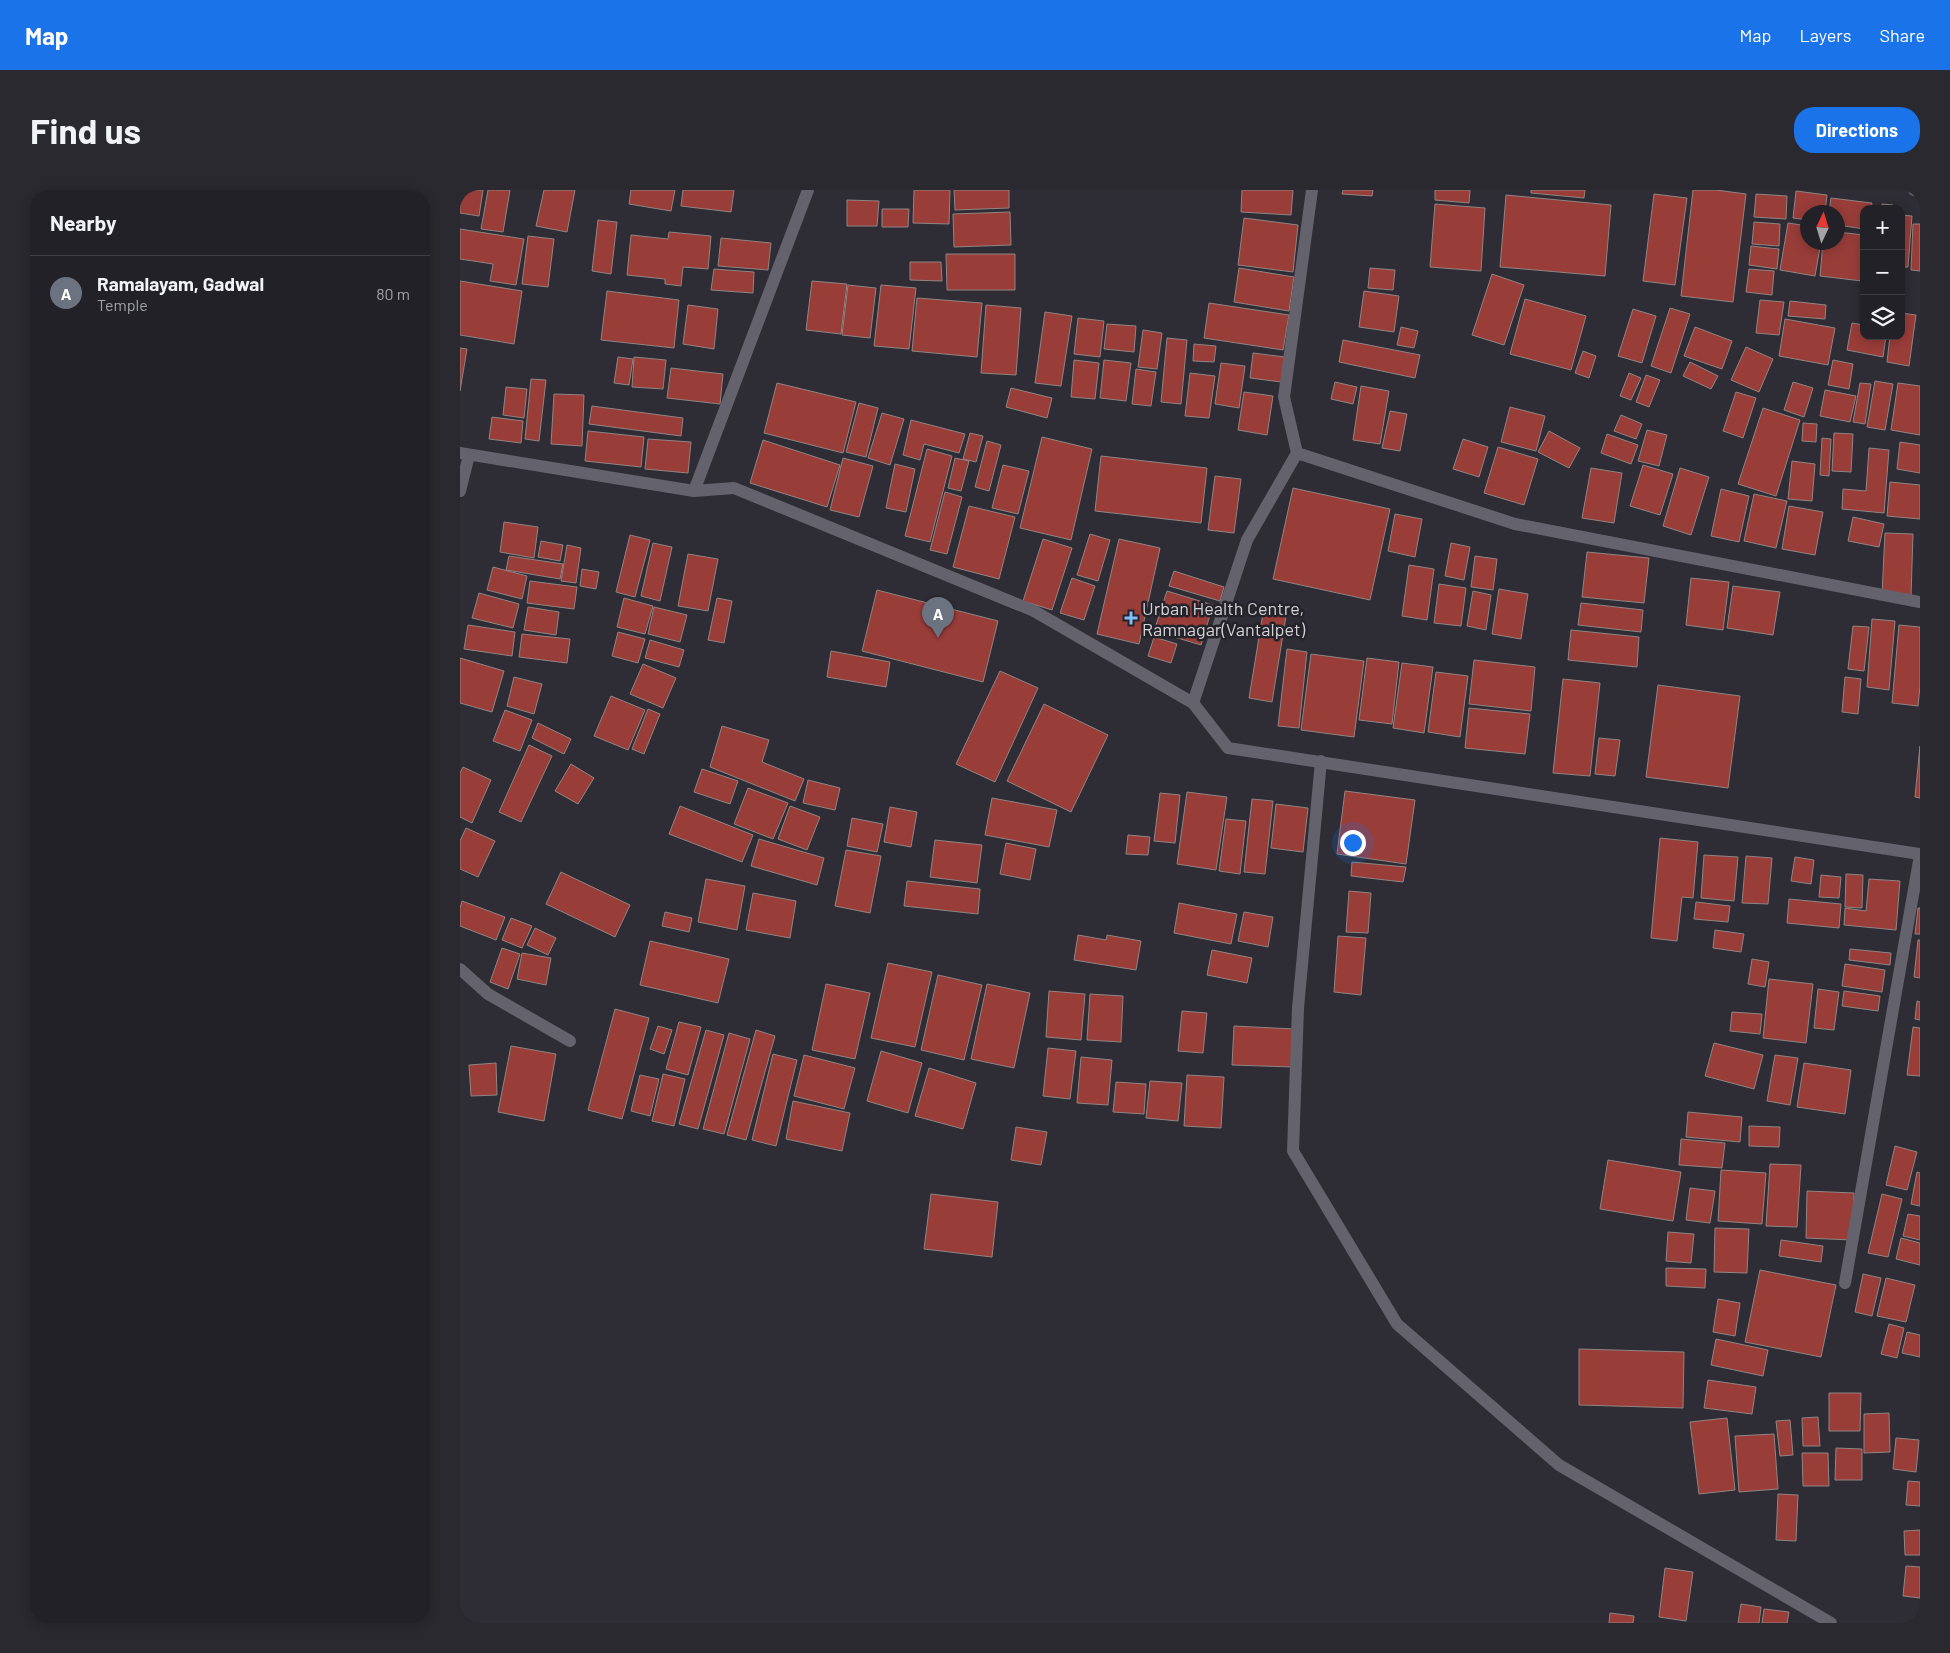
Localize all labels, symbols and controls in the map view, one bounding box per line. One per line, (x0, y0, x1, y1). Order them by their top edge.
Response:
text: Map (25, 21, 68, 50)
text: Map (1739, 24, 1771, 46)
text: Layers (1799, 24, 1852, 46)
text: Share (1880, 24, 1925, 46)
button: Directions (1794, 107, 1920, 153)
text: Find us (30, 109, 141, 151)
north arrow (1800, 205, 1845, 250)
map controls (1860, 205, 1905, 340)
button: + (1860, 205, 1905, 250)
text: Nearby (50, 210, 116, 235)
button: − (1860, 250, 1905, 295)
text: Ramalayam, Gadwal (97, 272, 264, 295)
text: A (61, 284, 71, 303)
text: 80 m (376, 284, 410, 303)
text: Temple (97, 295, 148, 314)
button: layers (1860, 295, 1905, 340)
pin: A (922, 597, 954, 638)
place label: Urban Health Centre, Ramnagar(Vantalpet) (1142, 597, 1305, 640)
marker: Urban Health Centre, Ramnagar(Vantalpet) (1124, 611, 1138, 625)
your location (1340, 830, 1366, 856)

